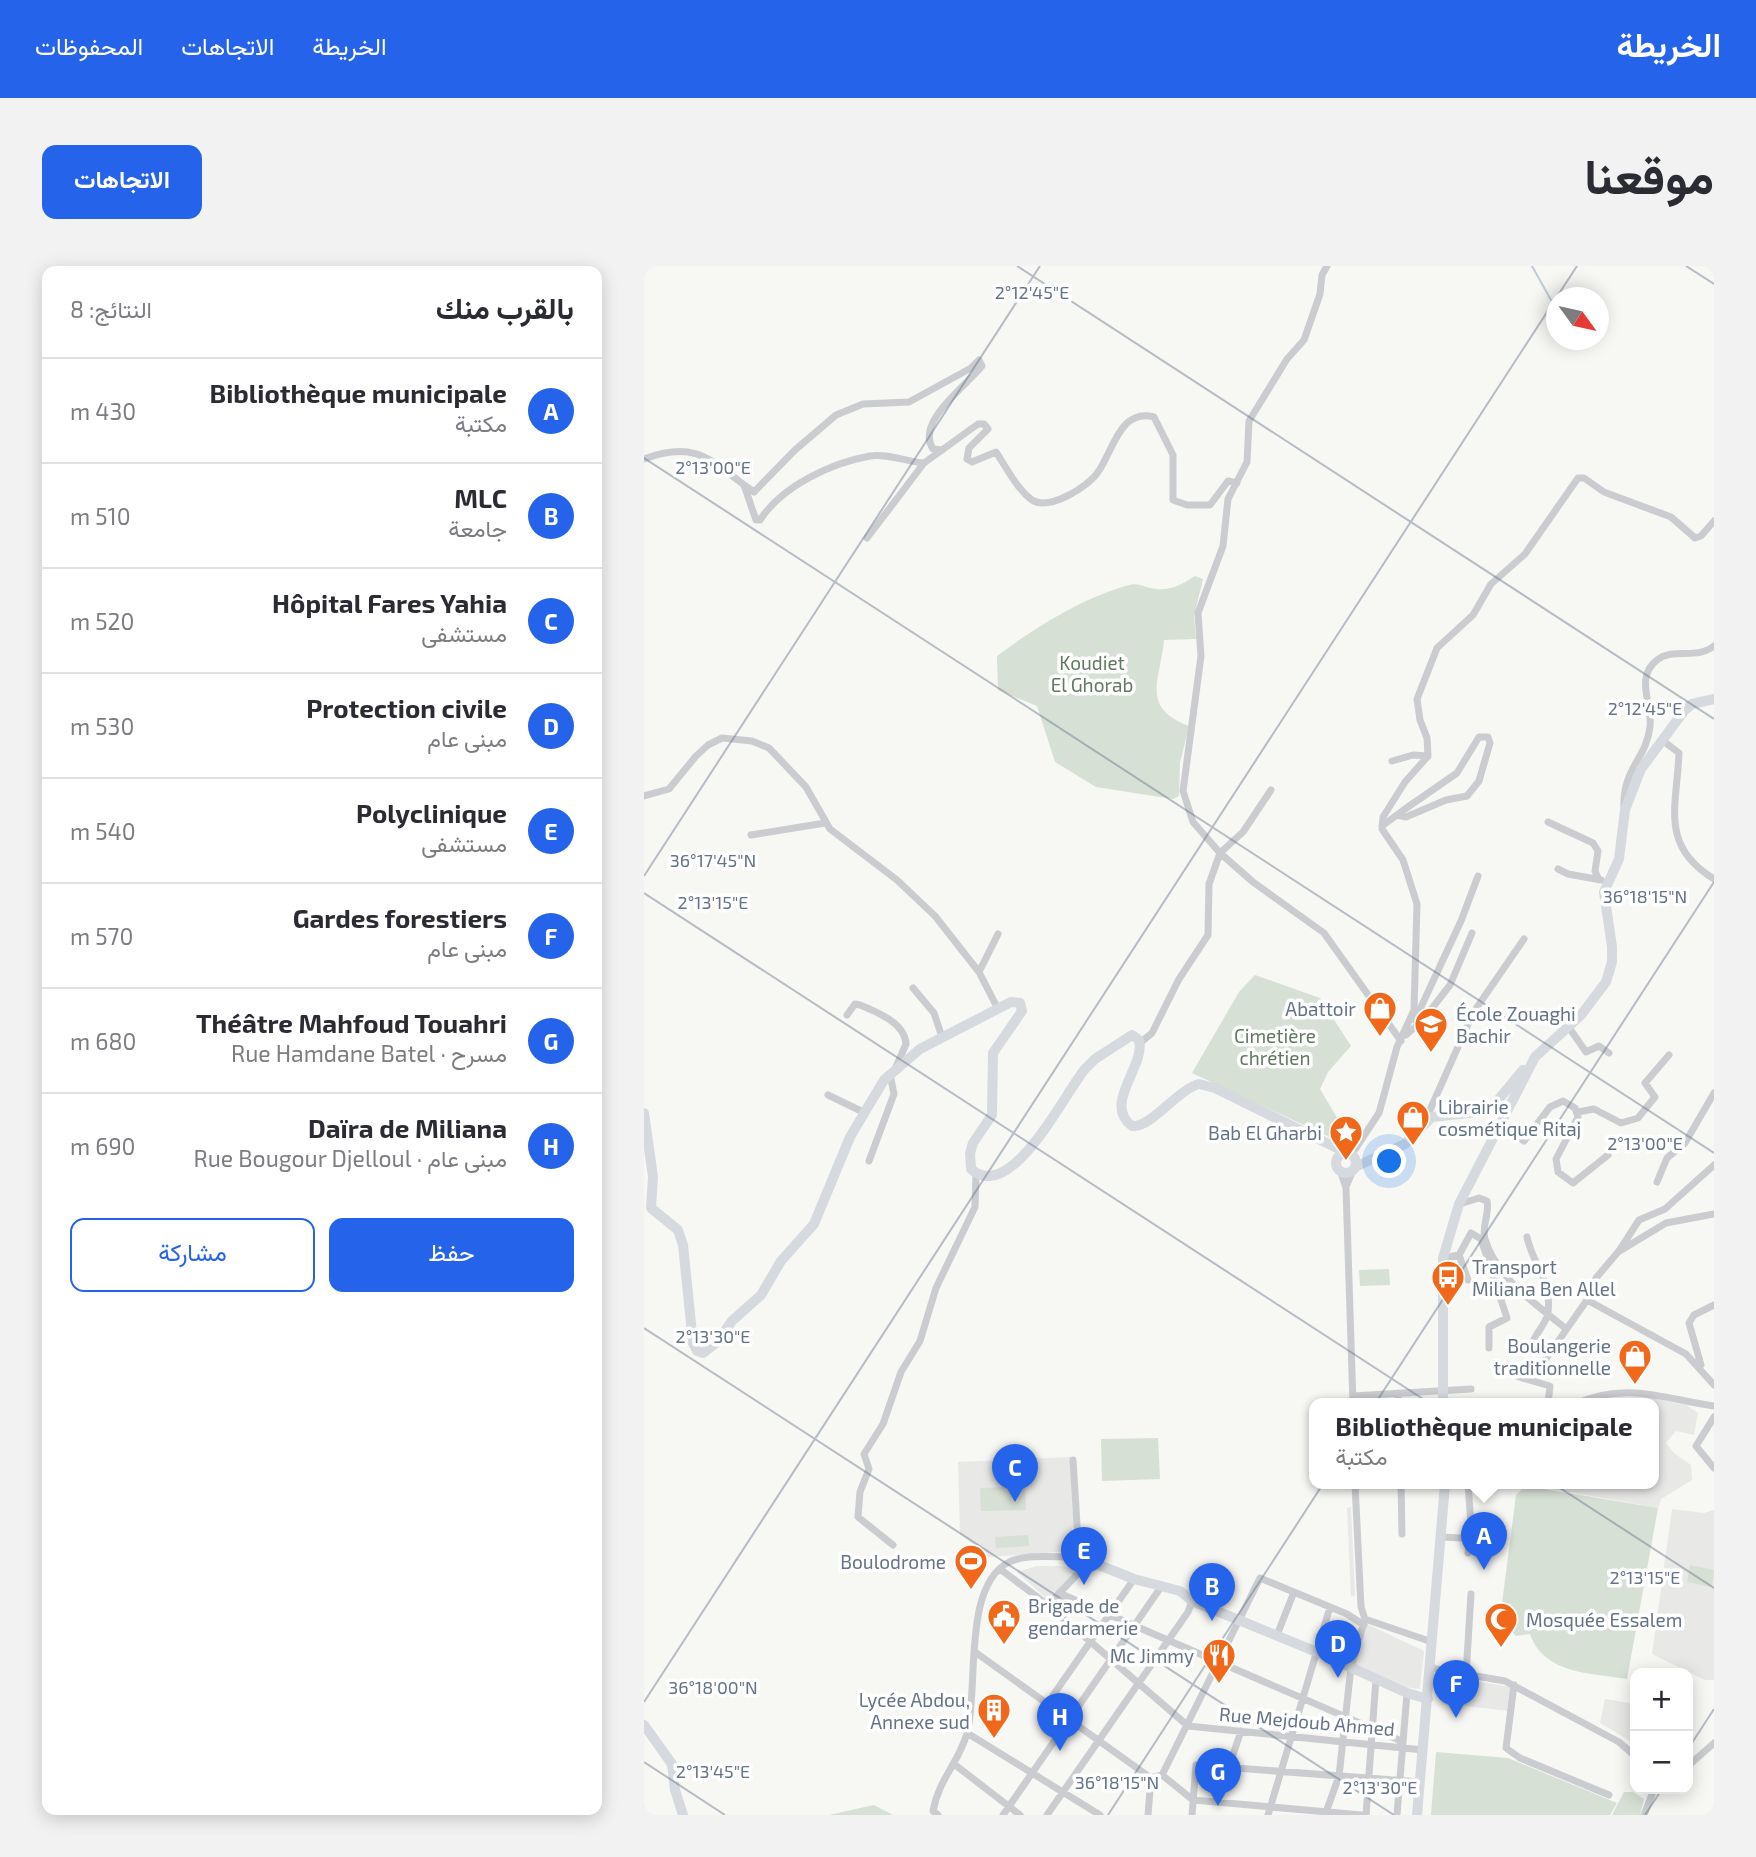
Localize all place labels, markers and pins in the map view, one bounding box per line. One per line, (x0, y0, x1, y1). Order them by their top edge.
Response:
shop icon: Abattoir (1361, 989, 1399, 1038)
place label: Abattoir (1285, 997, 1356, 1020)
place label: École Zouaghi Bachir (1456, 1002, 1576, 1047)
school or university icon: École Zouaghi Bachir (1412, 1005, 1450, 1054)
place label: Librairie cosmétique Ritaj (1438, 1095, 1581, 1140)
shop icon: Librairie cosmétique Ritaj (1394, 1098, 1432, 1147)
place icon: Bab El Gharbi (1327, 1113, 1365, 1162)
place label: Bab El Gharbi (1208, 1121, 1322, 1144)
place label: Transport Miliana Ben Allel (1472, 1255, 1616, 1300)
bus stop icon: Transport Miliana Ben Allel (1429, 1258, 1467, 1307)
place label: Boulangerie traditionnelle (1494, 1334, 1611, 1379)
shop icon: Boulangerie traditionnelle (1616, 1337, 1654, 1386)
pin: C (992, 1444, 1038, 1502)
pin: A (1461, 1512, 1507, 1570)
pin: E (1061, 1527, 1107, 1585)
sports icon: Boulodrome (952, 1542, 990, 1591)
place label: Boulodrome (840, 1550, 946, 1573)
pin: B (1189, 1563, 1235, 1621)
place label: Brigade de gendarmerie (1028, 1594, 1138, 1639)
public building icon: Brigade de gendarmerie (985, 1597, 1023, 1646)
mosque icon: Mosquée Essalem (1482, 1600, 1520, 1649)
place label: Mosquée Essalem (1526, 1608, 1682, 1631)
pin: D (1315, 1620, 1361, 1678)
restaurant icon: Mc Jimmy (1200, 1636, 1238, 1685)
place label: Mc Jimmy (1110, 1644, 1194, 1667)
pin: F (1433, 1660, 1479, 1718)
place label: Lycée Abdou, Annexe sud (859, 1688, 970, 1733)
building icon: Lycée Abdou, Annexe sud (975, 1691, 1013, 1740)
pin: H (1037, 1693, 1083, 1751)
pin: G (1195, 1748, 1241, 1806)

